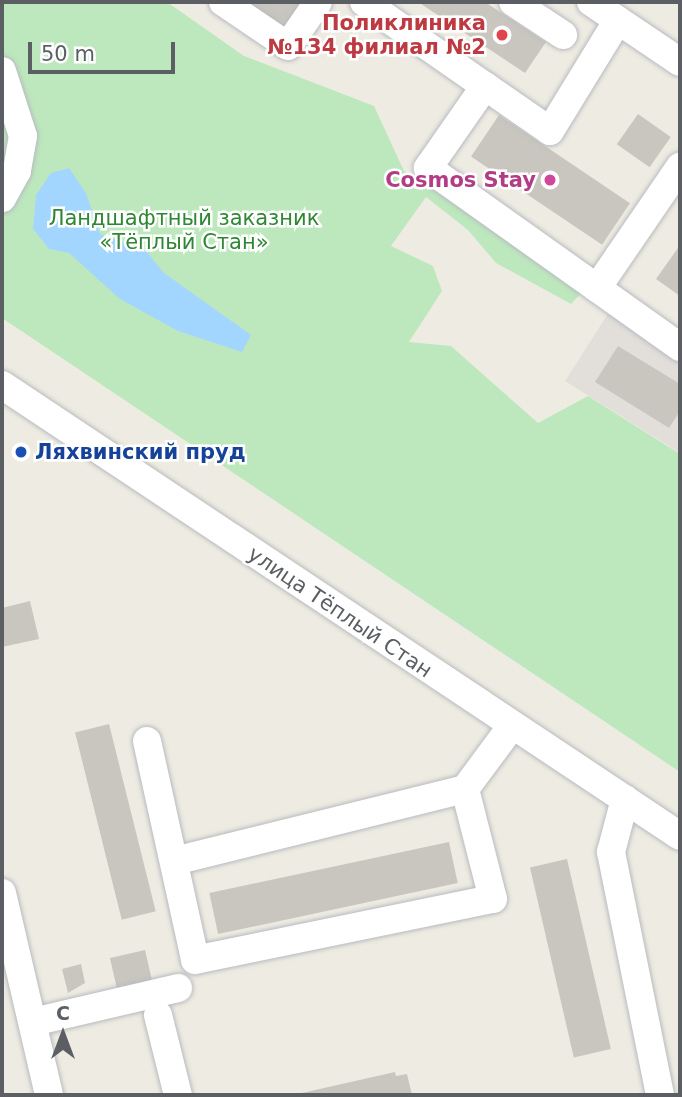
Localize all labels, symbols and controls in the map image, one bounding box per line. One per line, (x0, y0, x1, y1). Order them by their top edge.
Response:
place label: Поликлиника №134 филиал №2 (267, 10, 486, 60)
marker: Поликлиника №134 филиал №2 (492, 25, 512, 45)
scale bar (32, 28, 178, 72)
text: 50 m (41, 42, 95, 66)
place label: Cosmos Stay (385, 167, 536, 193)
marker: Cosmos Stay (542, 172, 558, 188)
park label: Ландшафтный заказник «Тёплый Стан» (49, 205, 319, 255)
place label: Ляхвинский пруд (35, 439, 246, 465)
marker: Ляхвинский пруд (13, 444, 29, 460)
street label: улица Тёплый Стан (243, 541, 437, 683)
north arrow (28, 999, 98, 1069)
text: С (56, 1002, 70, 1024)

